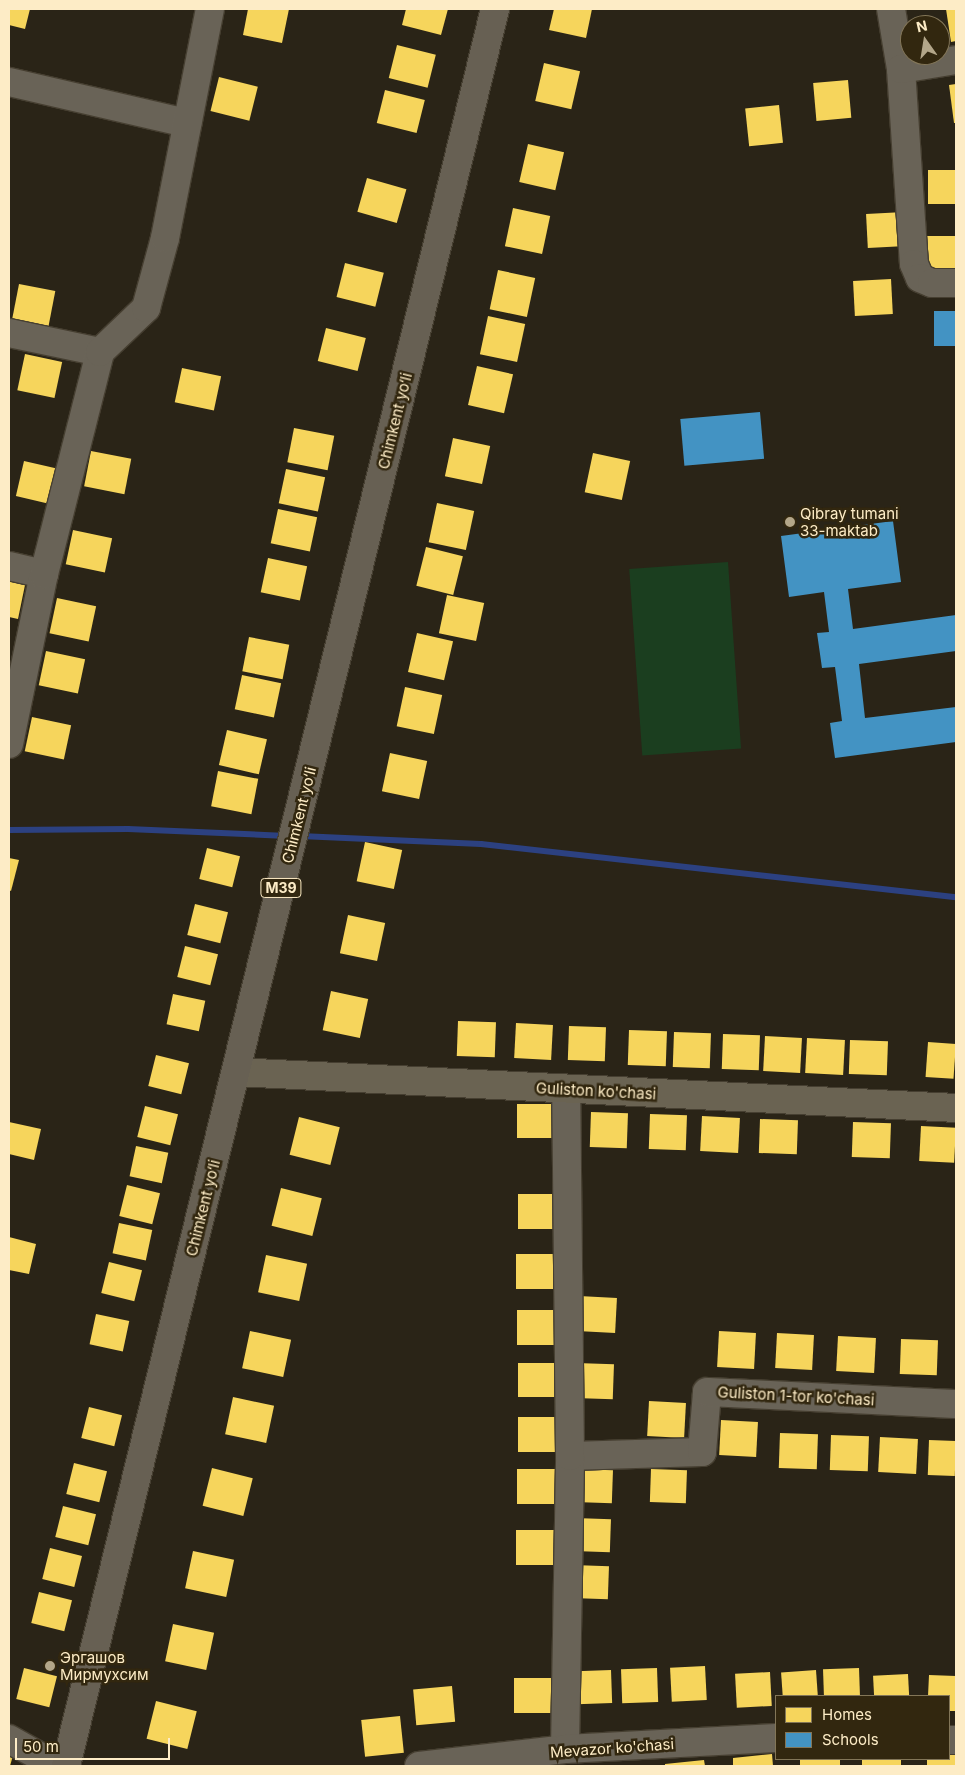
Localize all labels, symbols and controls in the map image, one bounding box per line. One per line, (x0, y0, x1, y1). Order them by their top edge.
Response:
north arrow (900, 15, 950, 65)
text: N (915, 16, 929, 35)
street label: Chimkent yo‘li (374, 371, 416, 471)
place label: Qibray tumani 33-maktab (800, 504, 899, 539)
marker: Qibray tumani 33-maktab (784, 516, 796, 528)
street label: Chimkent yo‘li (278, 765, 320, 865)
road number: M39 (260, 876, 302, 900)
street label: Guliston ko'chasi (535, 1079, 657, 1103)
street label: Chimkent yo‘li (182, 1158, 224, 1258)
street label: Guliston 1-tor ko'chasi (717, 1383, 875, 1409)
place label: Эргашов Мирмухсим (60, 1648, 148, 1683)
marker: Эргашов Мирмухсим (44, 1660, 56, 1672)
legend (775, 1695, 950, 1760)
text: Homes (822, 1705, 872, 1724)
scale bar (18, 1728, 172, 1760)
text: Schools (822, 1730, 879, 1749)
street label: Mevazor ko'chasi (549, 1735, 675, 1761)
text: 50 m (23, 1737, 59, 1756)

